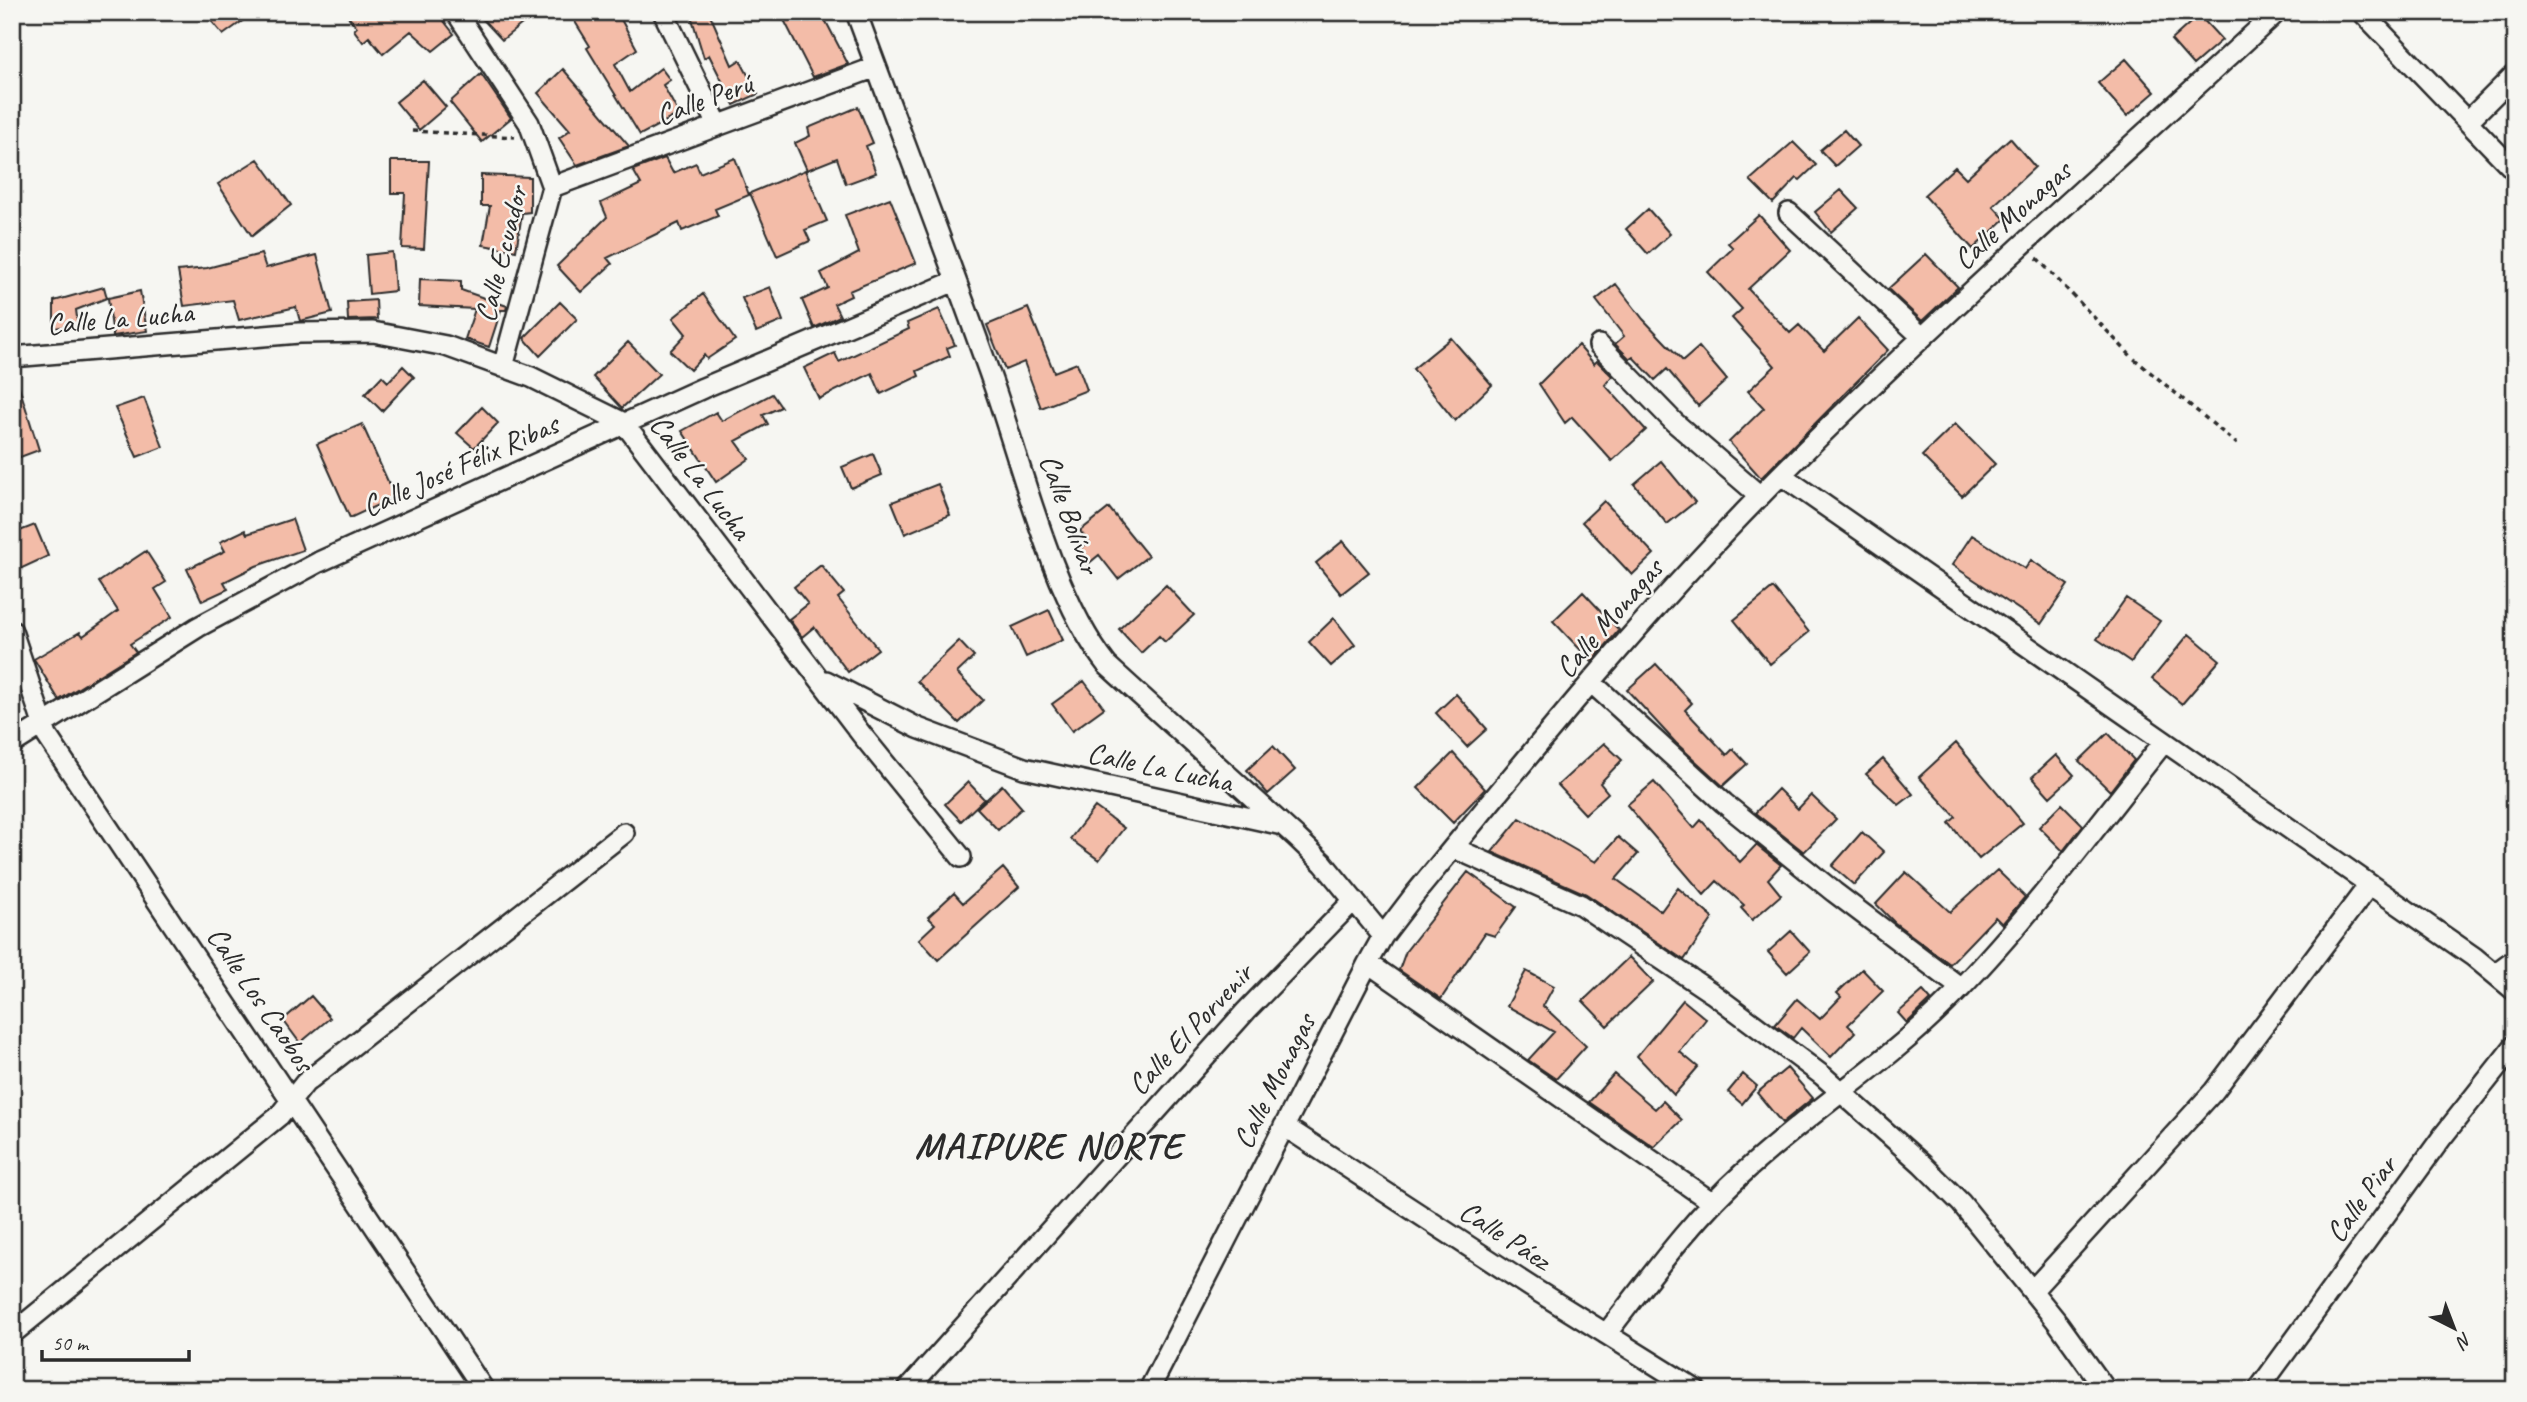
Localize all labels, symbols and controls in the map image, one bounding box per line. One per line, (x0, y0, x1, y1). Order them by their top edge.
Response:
street label: Calle Perú (651, 63, 760, 134)
street label: Calle Monagas (1945, 150, 2081, 278)
street label: Calle Ecuador (466, 180, 537, 326)
street label: Calle La Lucha (45, 292, 197, 343)
street label: Calle José Félix Ribas (356, 404, 566, 525)
street label: Calle La Lucha (642, 407, 762, 549)
street label: Calle Bolívar (1031, 449, 1110, 581)
street label: Calle Monagas (1547, 548, 1673, 686)
street label: Calle La Lucha (1084, 733, 1238, 801)
street label: Calle Los Caobos (198, 919, 325, 1081)
street label: Calle El Porvenir (1119, 953, 1263, 1103)
street label: Calle Monagas (1224, 1005, 1325, 1155)
district label: MAIPURE NORTE (915, 1122, 1187, 1169)
street label: Calle Piar (2317, 1146, 2406, 1250)
street label: Calle Páez (1452, 1192, 1561, 1280)
north arrow (2418, 1294, 2488, 1364)
scale bar (42, 1318, 189, 1362)
text: N (2450, 1327, 2477, 1355)
text: 50 m (52, 1330, 90, 1356)

